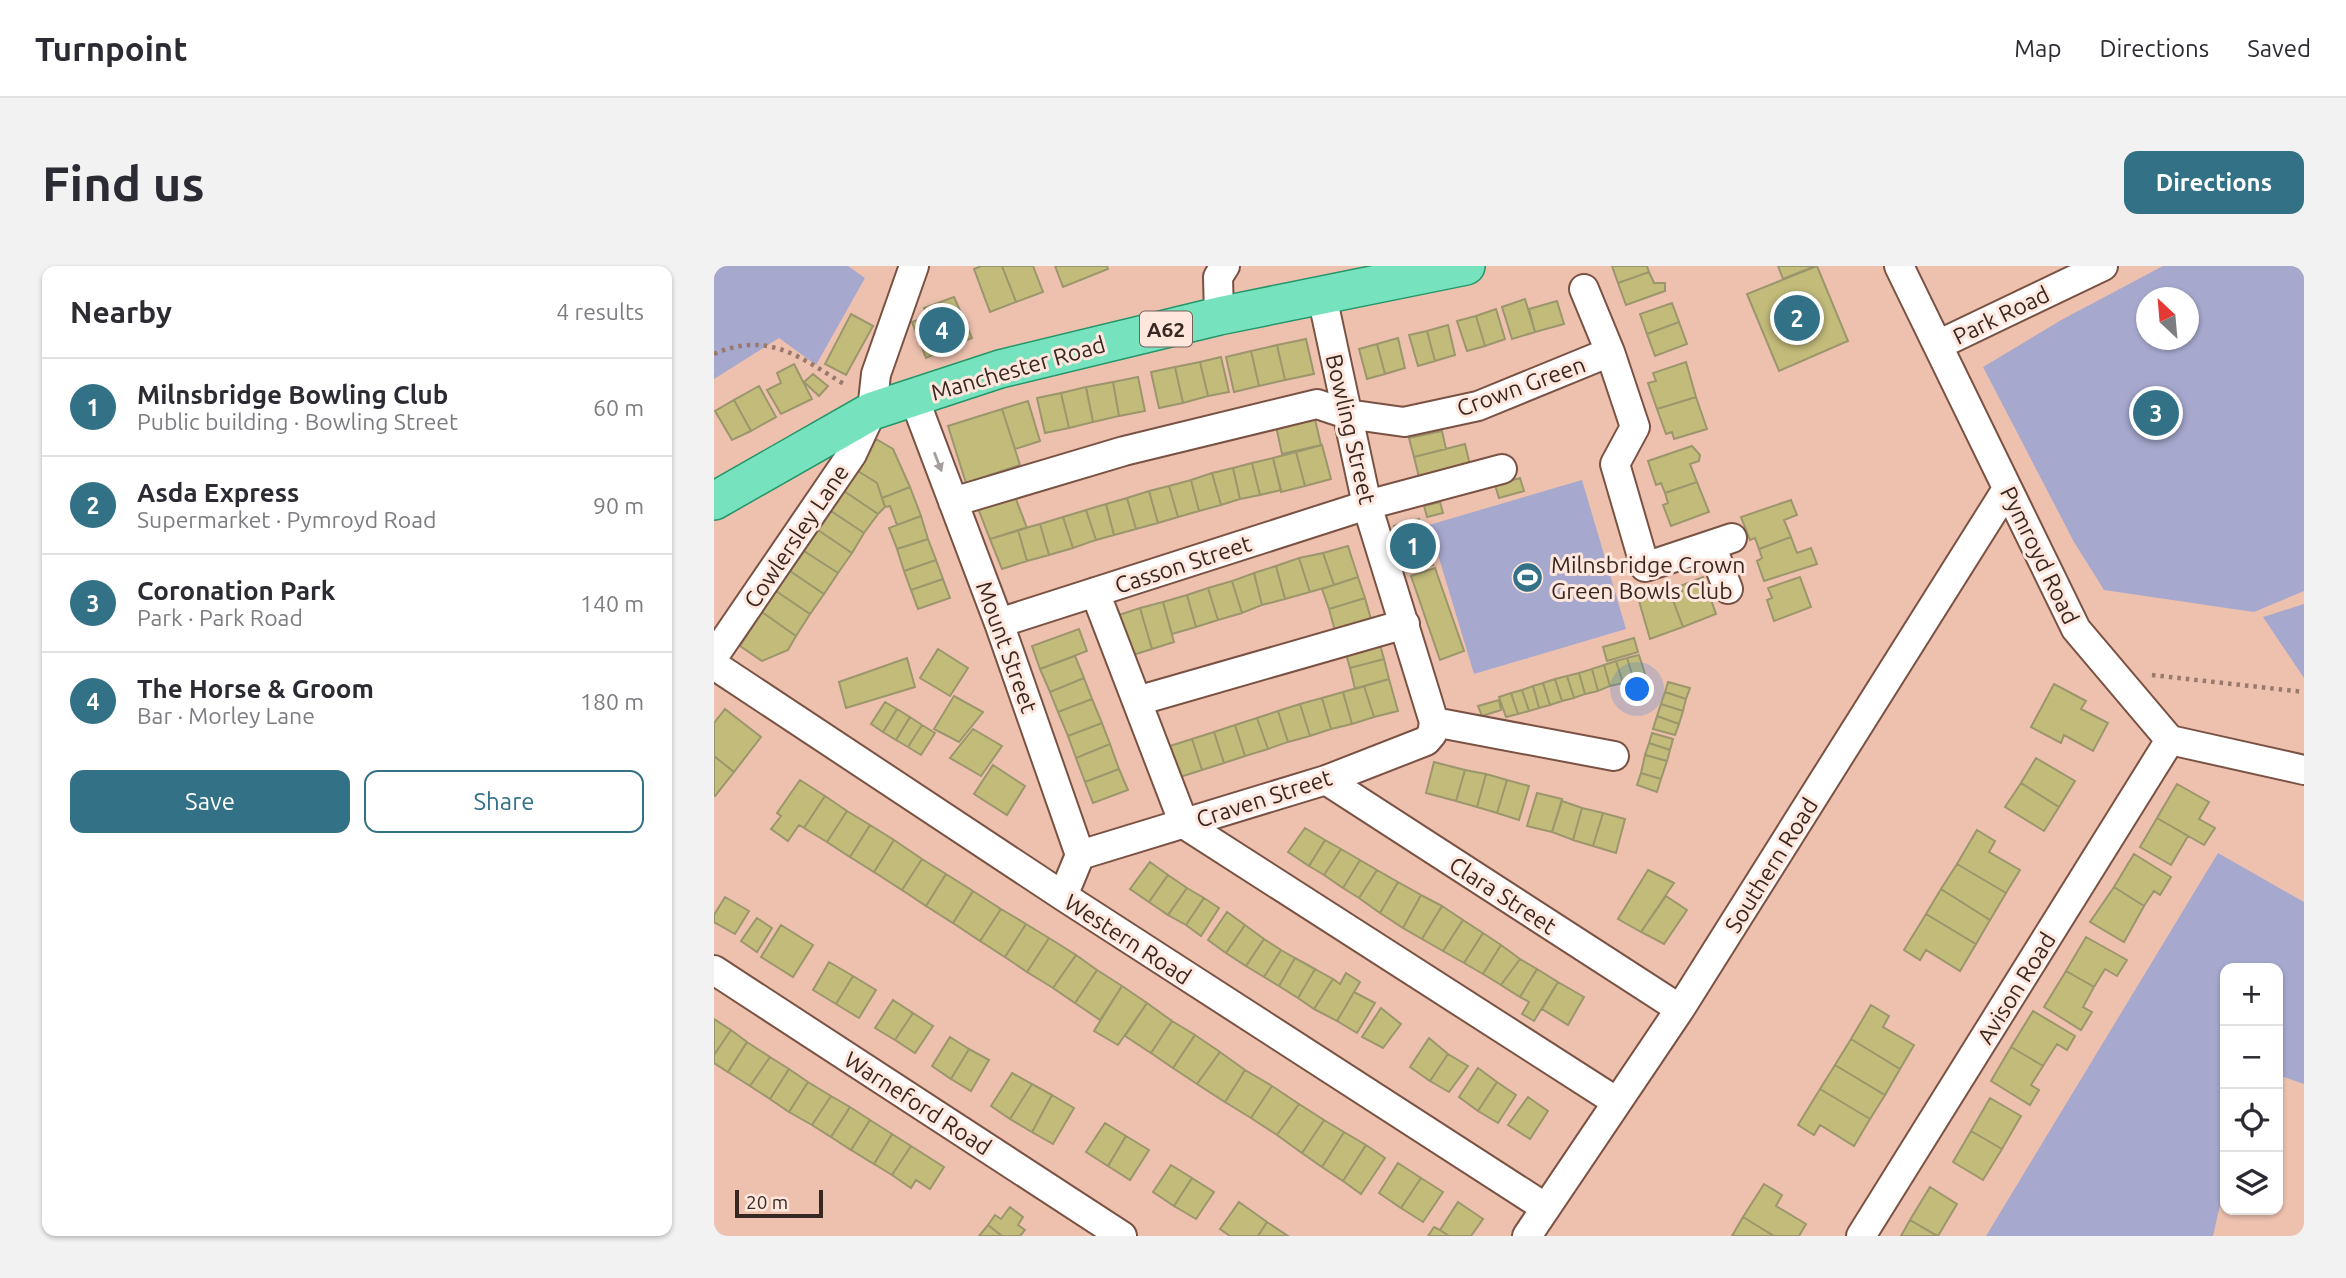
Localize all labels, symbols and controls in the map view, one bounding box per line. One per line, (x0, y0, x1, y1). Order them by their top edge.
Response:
text: Turnpoint (35, 30, 187, 67)
text: Map (2014, 35, 2061, 62)
text: Directions (2099, 35, 2209, 62)
text: Saved (2247, 35, 2311, 62)
button: Directions (2124, 151, 2304, 214)
text: Find us (42, 155, 205, 210)
street label: Park Road (1949, 281, 2053, 349)
north arrow (2136, 287, 2199, 350)
pin: 2 (1774, 292, 1820, 344)
text: Nearby (70, 295, 172, 329)
text: 4 results (556, 299, 644, 324)
pin: 4 (919, 304, 965, 356)
road number: A62 (1140, 312, 1192, 346)
street label: Manchester Road (928, 331, 1108, 405)
street label: Bowling Street (1322, 351, 1380, 507)
street label: Crown Green (1453, 351, 1589, 421)
text: Milnsbridge Bowling Club (137, 380, 448, 409)
pin: 3 (2133, 387, 2179, 439)
text: 1 (87, 395, 99, 420)
text: 60 m (593, 395, 644, 420)
text: Public building · Bowling Street (137, 409, 458, 434)
one-way arrow (933, 451, 944, 472)
street label: Cowlersley Lane (739, 460, 853, 612)
text: Asda Express (137, 478, 299, 507)
street label: Pymroyd Road (1996, 482, 2084, 628)
text: 2 (87, 493, 99, 518)
text: 90 m (593, 493, 644, 518)
text: Supermarket · Pymroyd Road (137, 507, 436, 532)
pin: 1 (1390, 520, 1436, 572)
street label: Casson Street (1112, 530, 1254, 598)
place label: Milnsbridge Crown Green Bowls Club (1551, 552, 1745, 603)
sports icon: Milnsbridge Crown Green Bowls Club (1511, 560, 1545, 594)
text: Coronation Park (137, 576, 335, 605)
street label: Mount Street (972, 578, 1042, 716)
text: 3 (87, 591, 99, 616)
text: 140 m (580, 591, 644, 616)
text: Park · Park Road (137, 605, 303, 630)
your location (1620, 672, 1654, 706)
text: The Horse & Groom (137, 674, 374, 703)
text: 4 (87, 689, 99, 714)
text: 180 m (580, 689, 644, 714)
text: Bar · Morley Lane (137, 703, 315, 728)
street label: Craven Street (1193, 764, 1335, 832)
button: Save (70, 770, 350, 833)
button: Share (364, 770, 644, 833)
street label: Southern Road (1720, 793, 1822, 937)
street label: Clara Street (1445, 851, 1561, 939)
street label: Western Road (1060, 889, 1196, 989)
street label: Avison Road (1972, 928, 2060, 1048)
map controls (2220, 963, 2283, 1215)
button: + (2220, 963, 2283, 1026)
button: − (2220, 1026, 2283, 1089)
street label: Warneford Road (840, 1046, 996, 1160)
button: locate (2220, 1089, 2283, 1152)
button: layers (2220, 1152, 2283, 1215)
scale bar (735, 1187, 822, 1219)
text: 20 m (746, 1191, 788, 1213)

